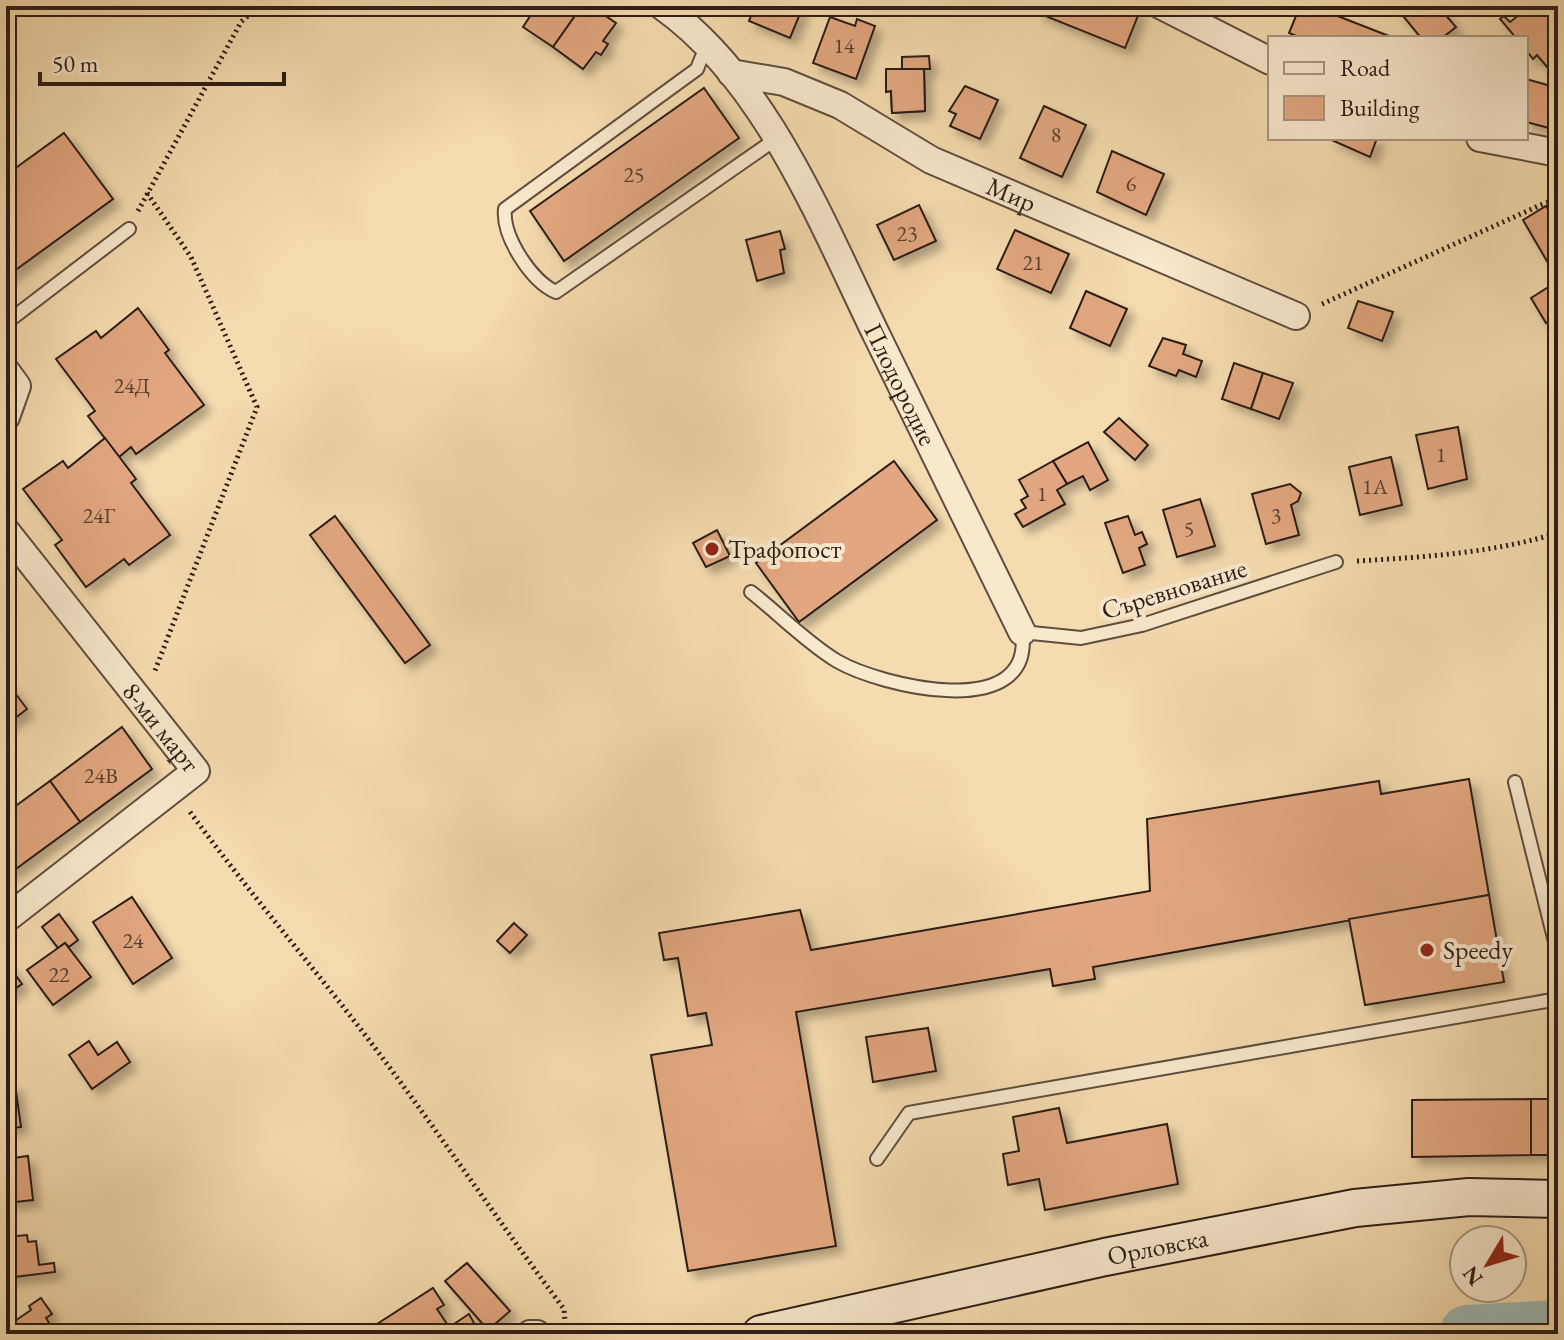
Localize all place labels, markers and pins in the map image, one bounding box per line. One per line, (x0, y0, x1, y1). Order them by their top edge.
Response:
place label: Трафопост (728, 532, 842, 566)
marker: Трафопост (703, 540, 721, 558)
place label: Speedy (1443, 933, 1514, 967)
marker: Speedy (1418, 941, 1436, 959)

